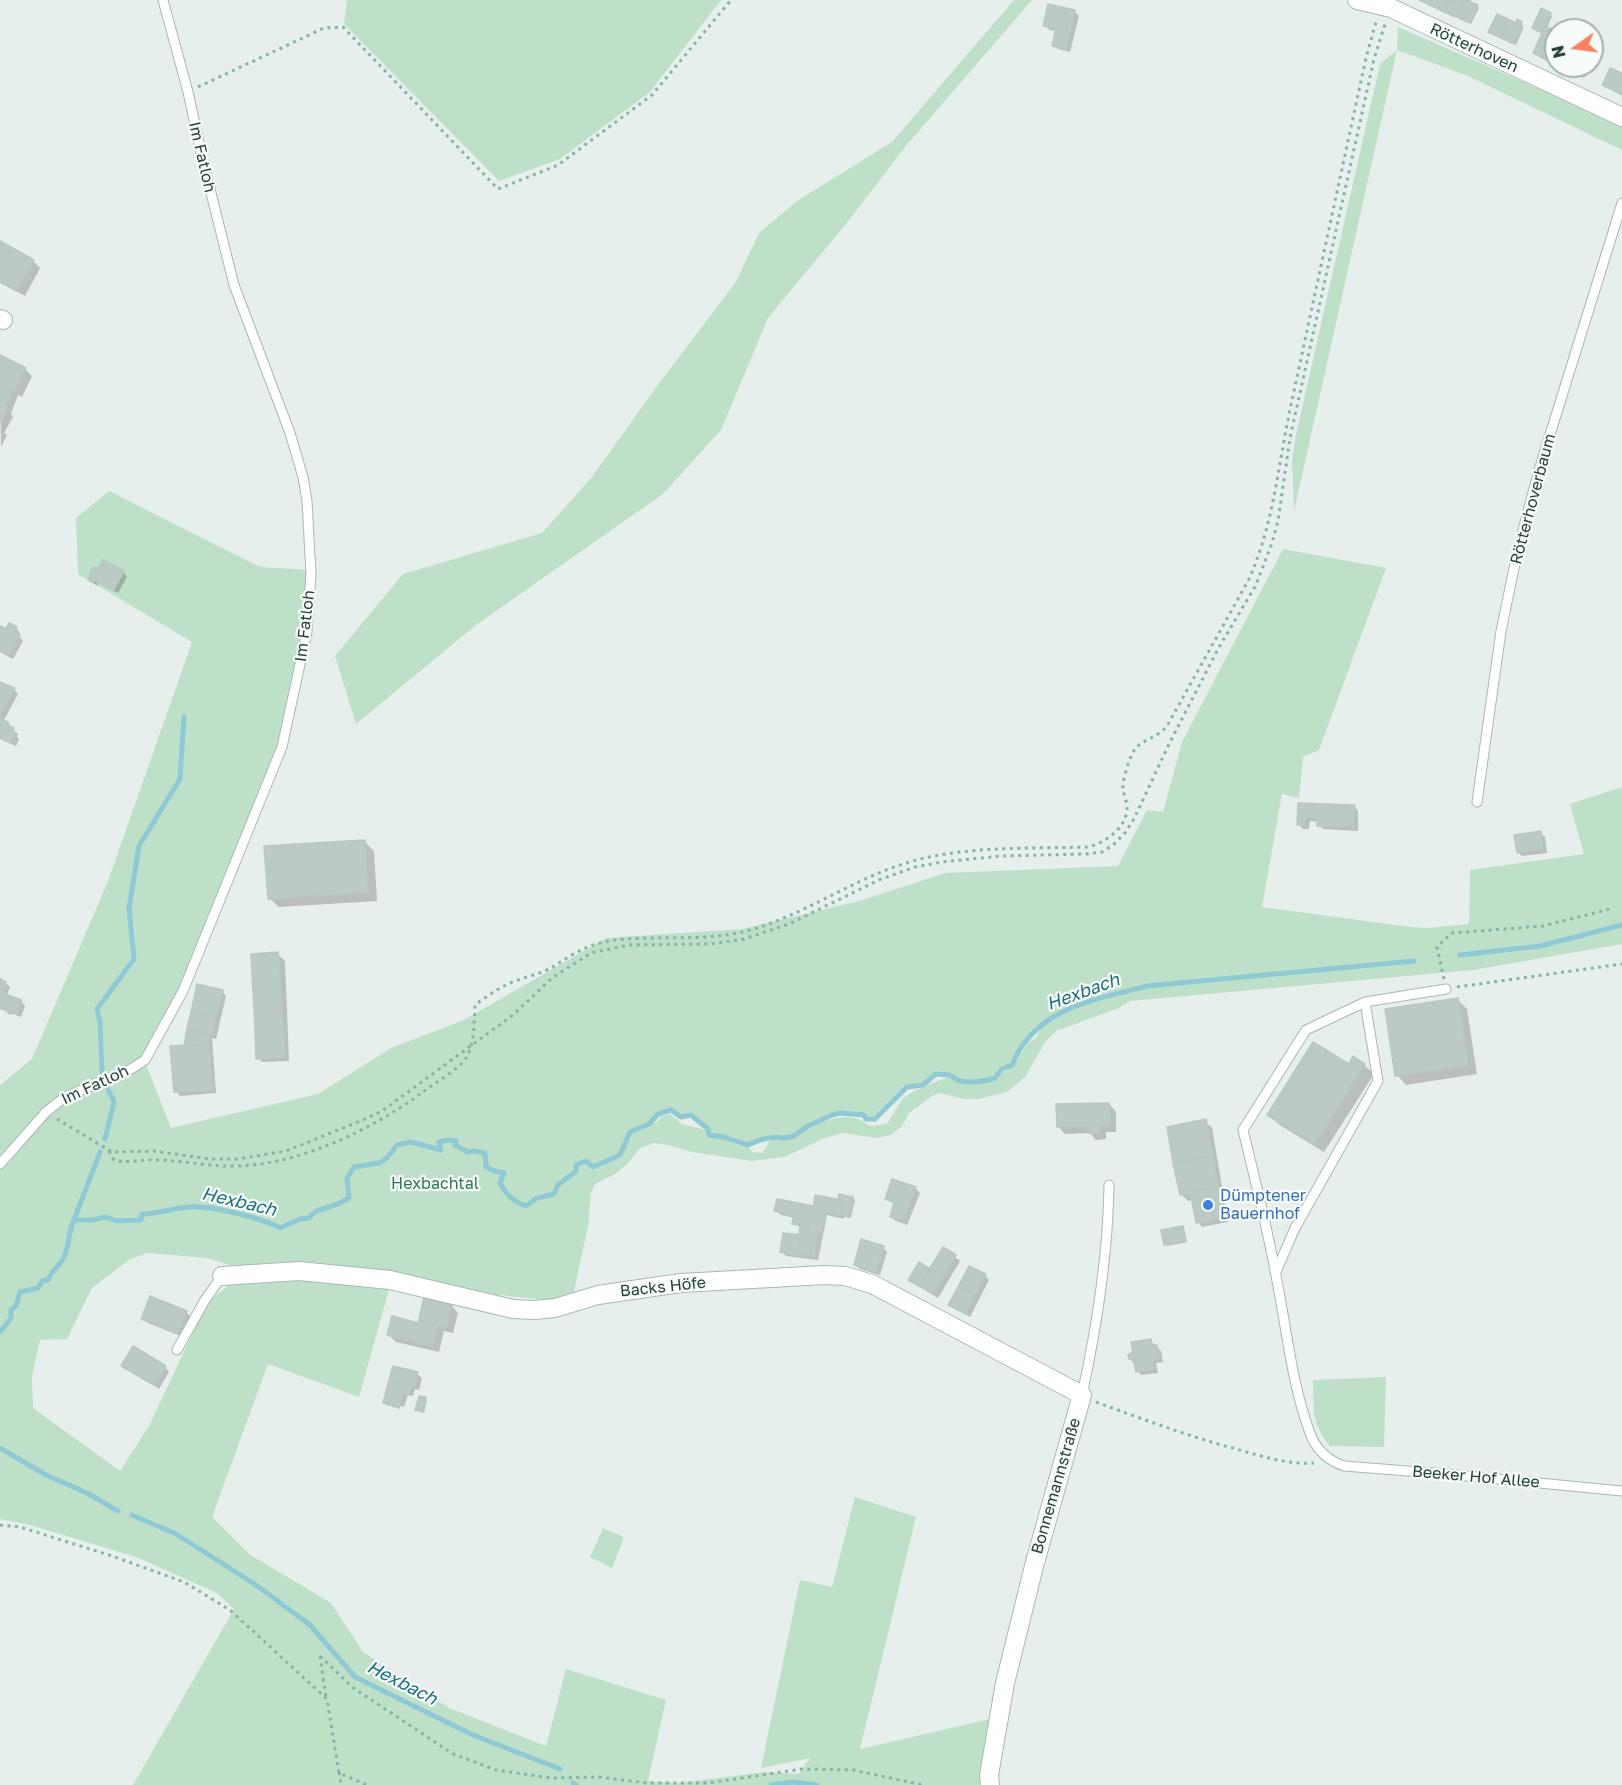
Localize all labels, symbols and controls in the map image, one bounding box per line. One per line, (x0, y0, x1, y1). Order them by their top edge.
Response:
north arrow (1544, 18, 1604, 78)
street label: Rötterhoven (1427, 19, 1521, 77)
text: N (1547, 44, 1570, 60)
street label: Im Fatloh (185, 120, 219, 194)
street label: Rötterhoverbaum (1506, 432, 1560, 566)
street label: Im Fatloh (291, 589, 319, 663)
water label: Hexbach (1044, 969, 1122, 1015)
street label: Im Fatloh (58, 1061, 132, 1109)
park label: Hexbachtal (391, 1174, 479, 1194)
water label: Hexbach (200, 1183, 278, 1221)
place label: Dümptener Bauernhof (1220, 1186, 1306, 1224)
marker: Dümptener Bauernhof (1201, 1198, 1215, 1212)
street label: Backs Höfe (619, 1273, 707, 1301)
street label: Bonnemannstraße (1027, 1416, 1085, 1556)
street label: Beeker Hof Allee (1411, 1462, 1541, 1492)
water label: Hexbach (363, 1656, 441, 1710)

